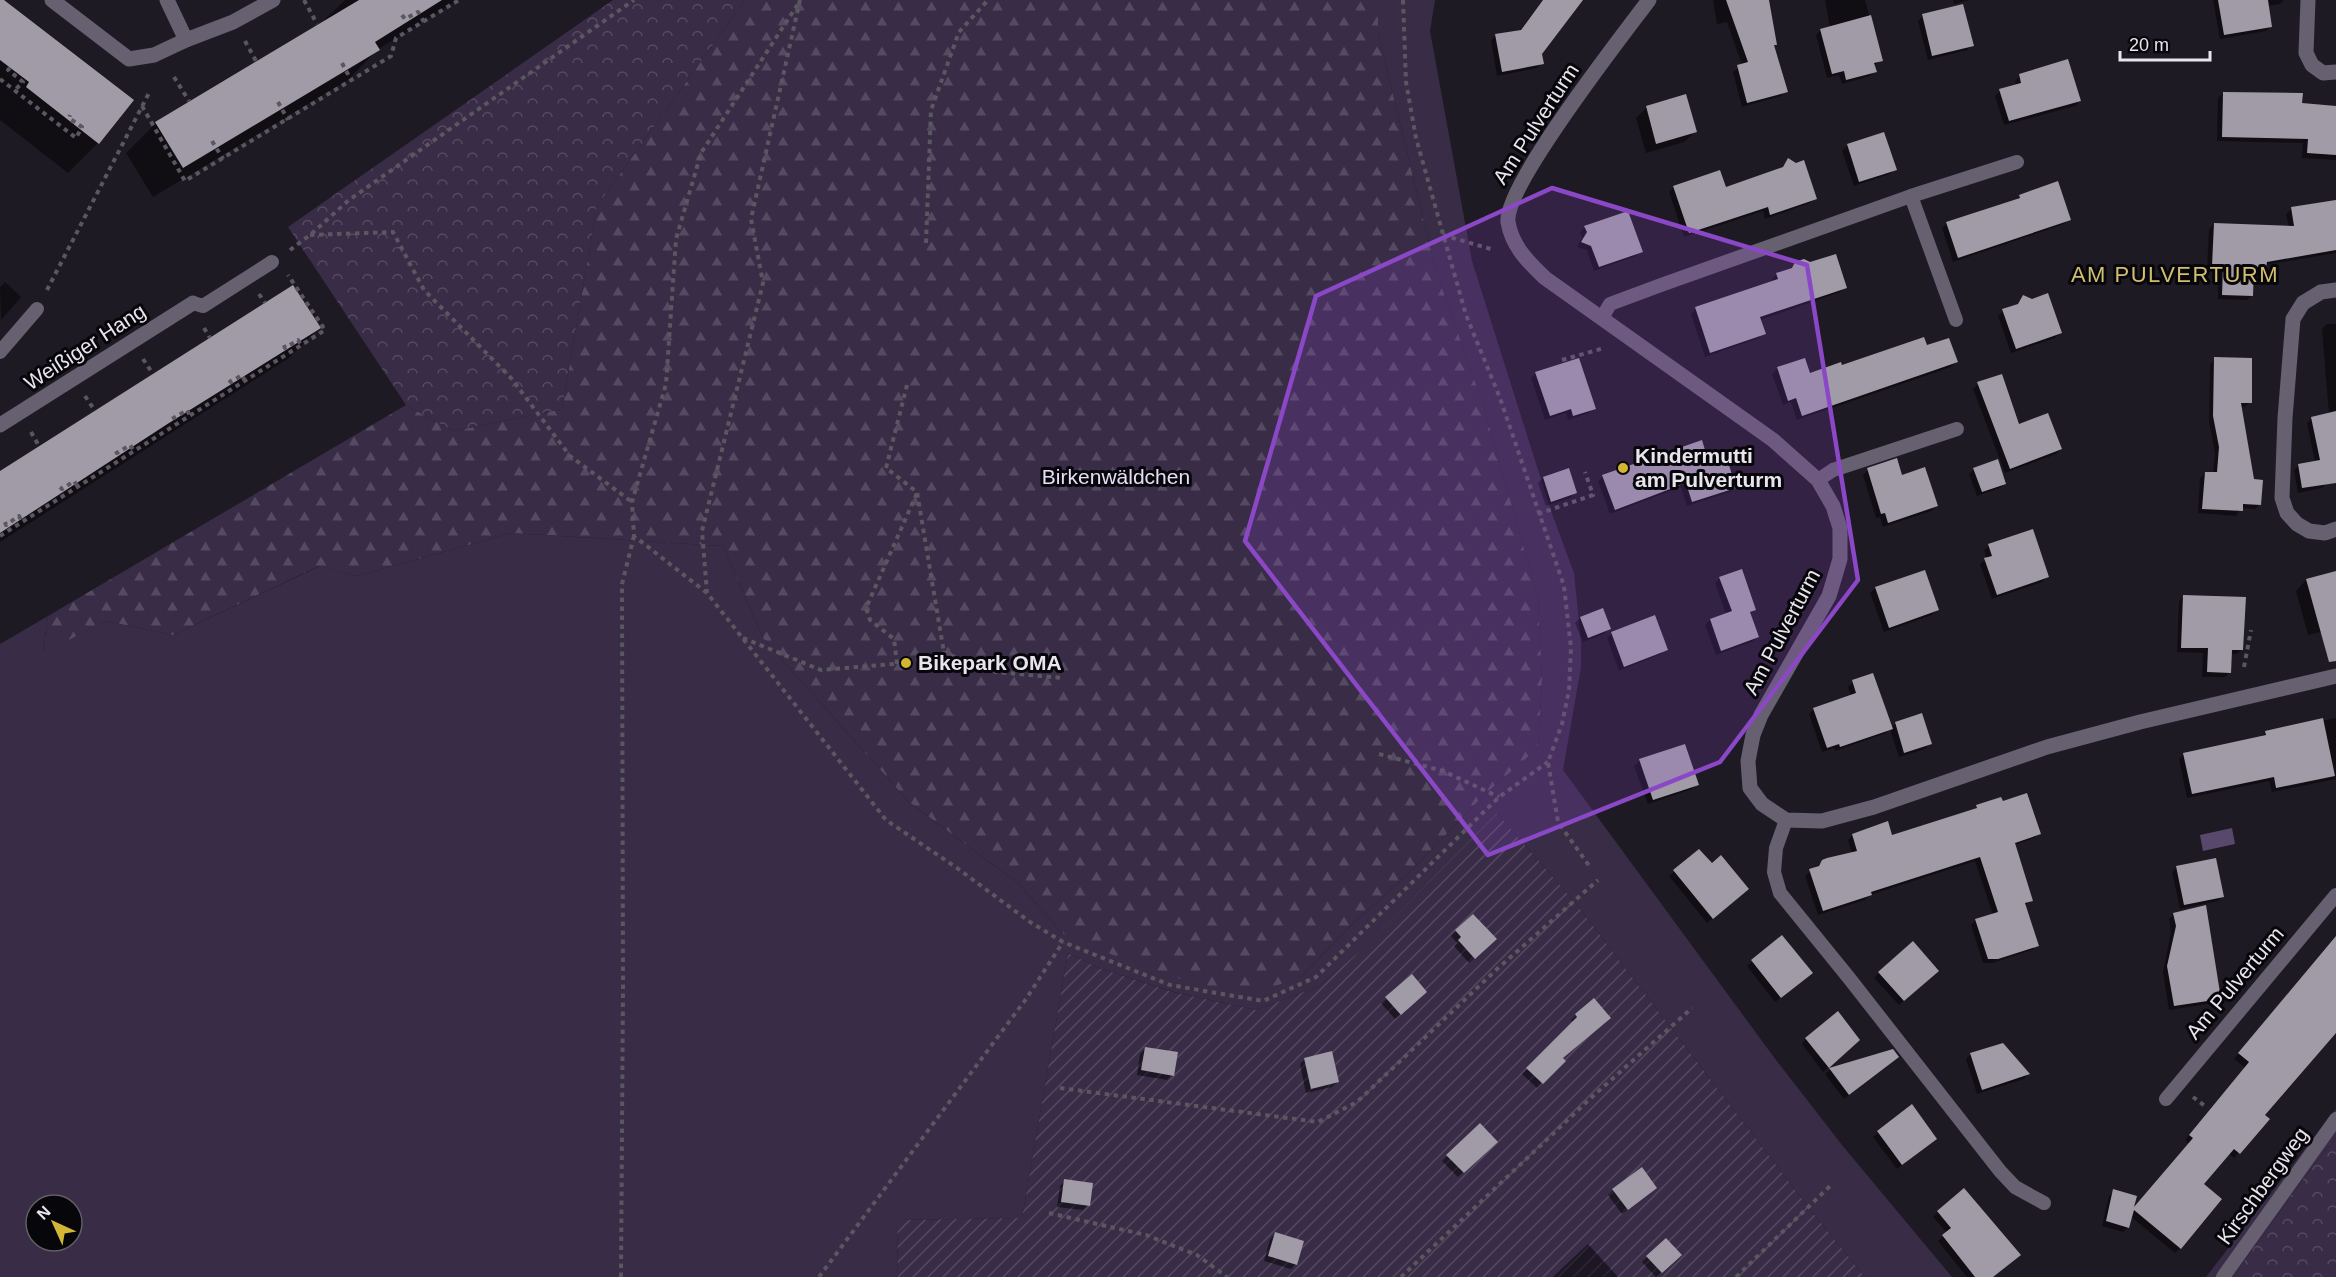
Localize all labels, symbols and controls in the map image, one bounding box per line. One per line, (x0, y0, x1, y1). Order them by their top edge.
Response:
scale bar (2120, 24, 2210, 62)
text: 20 m (2129, 35, 2169, 55)
street label: Am Pulverturm (1488, 59, 1583, 188)
district label: AM PULVERTURM (2071, 262, 2279, 287)
street label: Weißiger Hang (20, 299, 150, 394)
place label: Kindermutti am Pulverturm (1635, 444, 1782, 491)
marker: Kindermutti am Pulverturm (1616, 461, 1630, 475)
park label: Birkenwäldchen (1042, 465, 1190, 488)
street label: Am Pulverturm (1739, 565, 1824, 698)
place label: Bikepark OMA (918, 651, 1062, 674)
marker: Bikepark OMA (899, 656, 913, 670)
street label: Am Pulverturm (2181, 922, 2288, 1043)
street label: Kirschbergweg (2212, 1123, 2313, 1249)
north arrow (24, 1193, 84, 1253)
text: N (34, 1203, 54, 1223)

